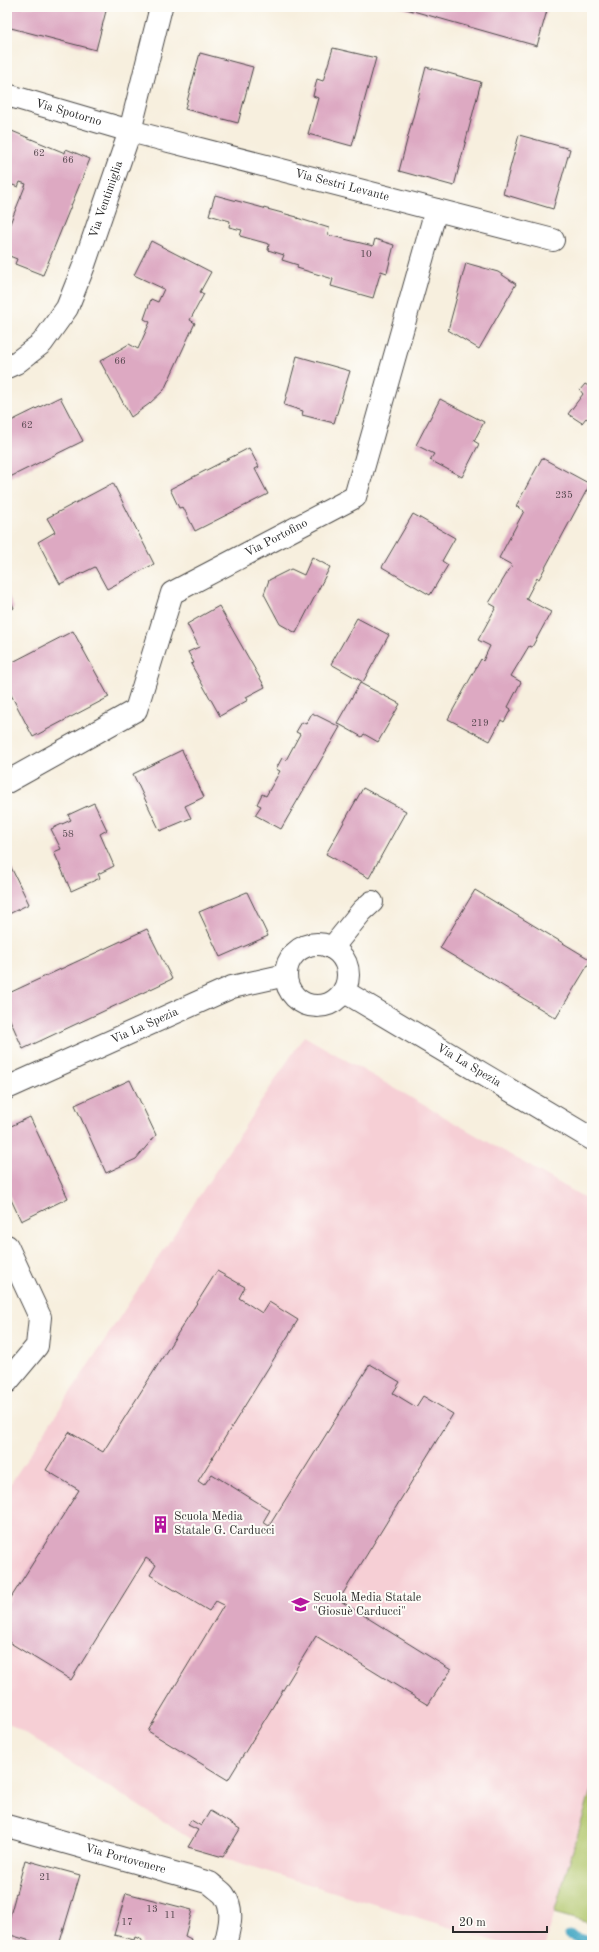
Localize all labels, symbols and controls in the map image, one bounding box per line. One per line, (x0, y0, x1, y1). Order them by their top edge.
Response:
street label: Via Spotorno (34, 98, 103, 128)
house number: 62 (33, 148, 45, 158)
house number: 66 (62, 155, 74, 165)
street label: Via Ventimiglia (88, 160, 125, 240)
street label: Via Sestri Levante (293, 168, 391, 204)
house number: 10 (360, 249, 372, 259)
house number: 66 (114, 356, 126, 366)
house number: 62 (21, 420, 33, 430)
house number: 235 (555, 490, 573, 500)
street label: Via Portofino (243, 517, 310, 560)
house number: 219 (471, 718, 489, 728)
house number: 58 (62, 829, 74, 839)
street label: Via La Spezia (109, 1006, 180, 1046)
street label: Via La Spezia (435, 1042, 503, 1089)
place label: Scuola Media Statale G. Carducci (174, 1511, 274, 1537)
building icon: Scuola Media Statale G. Carducci (151, 1514, 171, 1534)
place label: Scuola Media Statale "Giosuè Carducci" (313, 1592, 422, 1618)
school or university icon: Scuola Media Statale "Giosuè Carducci" (290, 1595, 310, 1615)
street label: Via Portovenere (84, 1842, 168, 1876)
house number: 21 (39, 1872, 51, 1882)
house number: 13 (146, 1904, 158, 1914)
scale bar (453, 1908, 547, 1934)
house number: 11 (164, 1910, 176, 1920)
house number: 17 (121, 1917, 133, 1927)
text: 20 m (459, 1917, 486, 1929)

